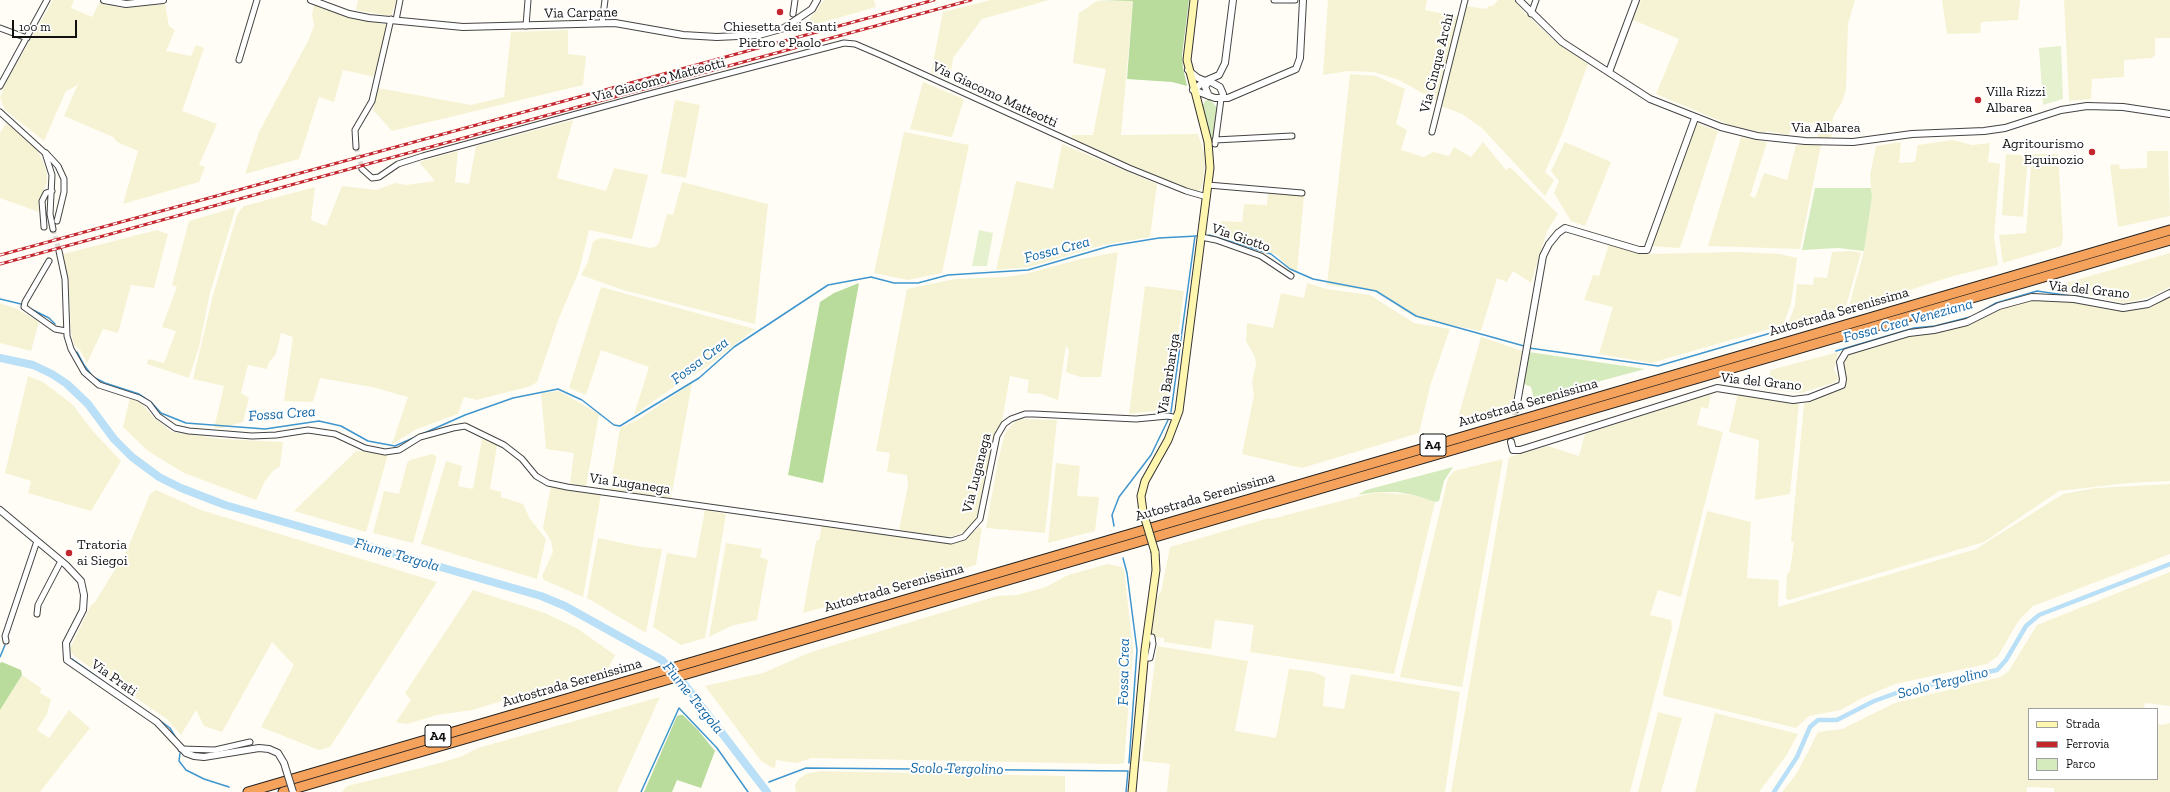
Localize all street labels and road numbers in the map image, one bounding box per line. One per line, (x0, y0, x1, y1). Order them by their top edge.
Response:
street label: Via Carpane (544, 4, 618, 22)
street label: Via Cinque Archi (1417, 12, 1457, 114)
street label: Via Giacomo Matteotti (591, 54, 727, 106)
street label: Via Giacomo Matteotti (930, 59, 1060, 131)
street label: Via Albarea (1792, 120, 1860, 136)
street label: Via Giotto (1209, 220, 1273, 256)
street label: Via del Grano (2048, 277, 2130, 303)
street label: Autostrada Serenissima (1767, 284, 1911, 340)
street label: Via Barbariga (1154, 332, 1184, 416)
street label: Via del Grano (1720, 369, 1802, 395)
street label: Autostrada Serenissima (1456, 375, 1600, 431)
street label: Via Luganega (959, 431, 995, 515)
road number: A4 (1420, 434, 1446, 456)
street label: Autostrada Serenissima (1133, 469, 1277, 525)
street label: Via Luganega (588, 470, 672, 498)
street label: Autostrada Serenissima (822, 560, 966, 616)
street label: Autostrada Serenissima (500, 655, 644, 711)
street label: Via Prati (88, 656, 140, 700)
road number: A4 (425, 725, 451, 747)

